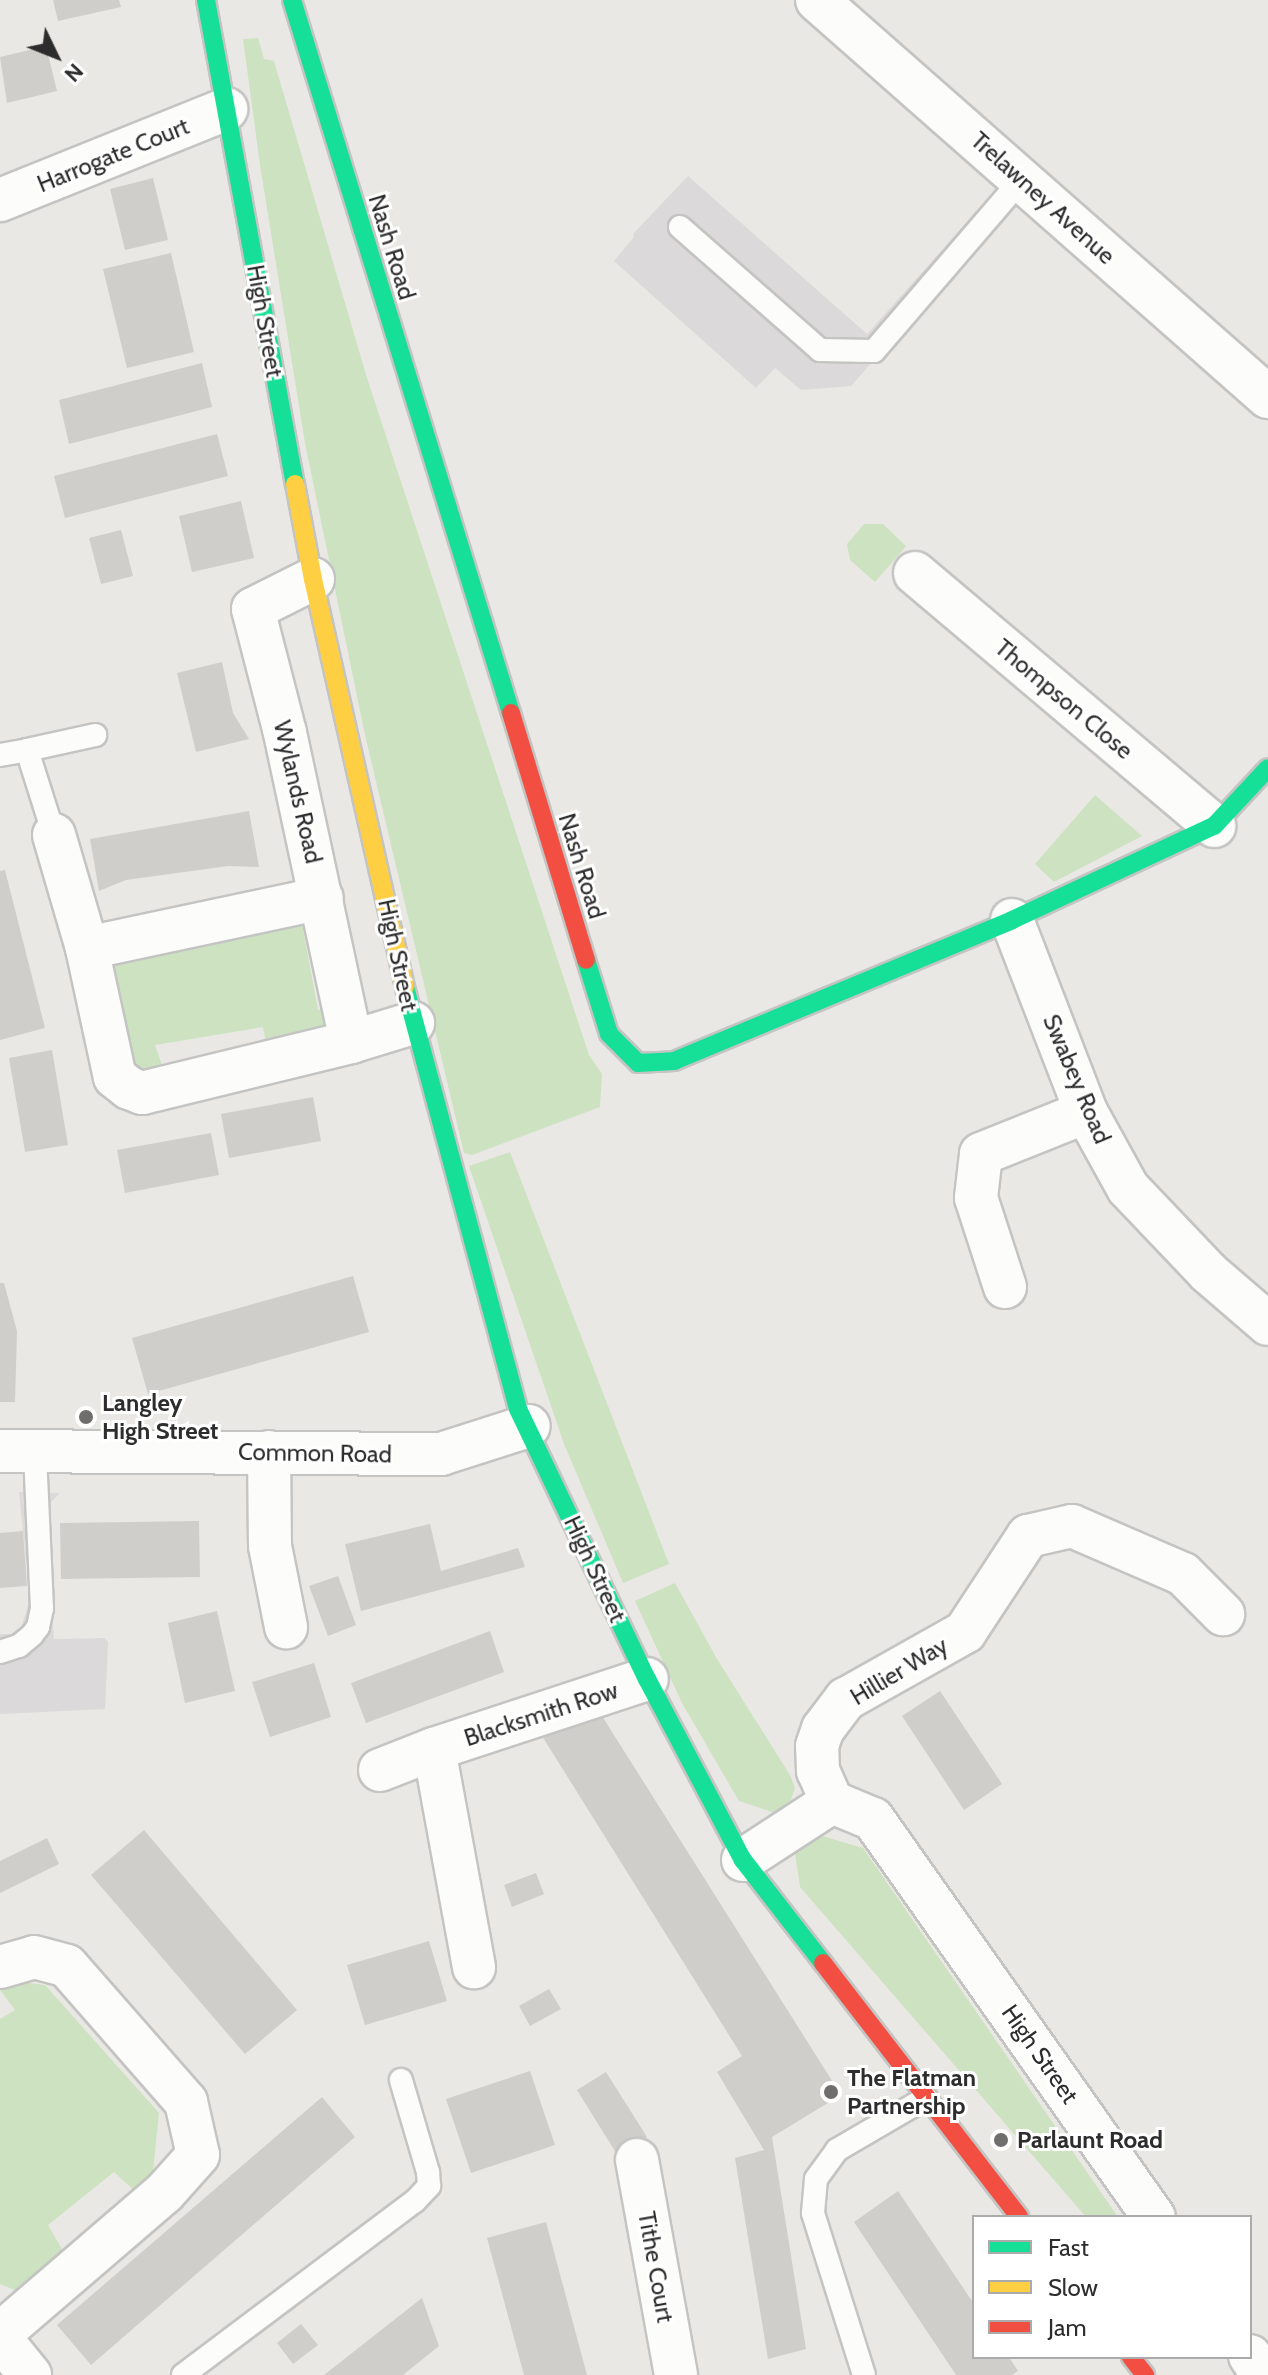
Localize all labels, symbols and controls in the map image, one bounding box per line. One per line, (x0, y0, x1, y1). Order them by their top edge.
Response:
north arrow (16, 16, 96, 96)
text: N (59, 58, 89, 88)
street label: Harrogate Court (33, 111, 193, 199)
street label: Trelawney Avenue (965, 126, 1121, 270)
street label: Nash Road (362, 191, 422, 303)
street label: High Street (241, 262, 289, 380)
street label: Thompson Close (989, 633, 1139, 765)
street label: Wylands Road (268, 718, 328, 866)
street label: Nash Road (552, 810, 612, 922)
street label: High Street (372, 896, 424, 1014)
street label: Swabey Road (1037, 1010, 1117, 1148)
place label: Langley High Street (102, 1389, 218, 1445)
marker: Langley High Street (77, 1408, 95, 1426)
street label: Common Road (238, 1437, 392, 1469)
street label: High Street (558, 1511, 632, 1627)
street label: Hillier Way (845, 1631, 953, 1711)
street label: Blacksmith Row (460, 1676, 622, 1752)
street label: High Street (996, 1999, 1084, 2109)
place label: The Flatman Partnership (847, 2064, 976, 2120)
marker: The Flatman Partnership (822, 2083, 840, 2101)
place label: Parlaunt Road (1017, 2126, 1163, 2154)
marker: Parlaunt Road (992, 2131, 1010, 2149)
street label: Tithe Court (632, 2209, 680, 2325)
legend (972, 2215, 1252, 2359)
text: Fast (1048, 2233, 1089, 2262)
text: Slow (1048, 2273, 1098, 2302)
text: Jam (1048, 2313, 1086, 2342)

